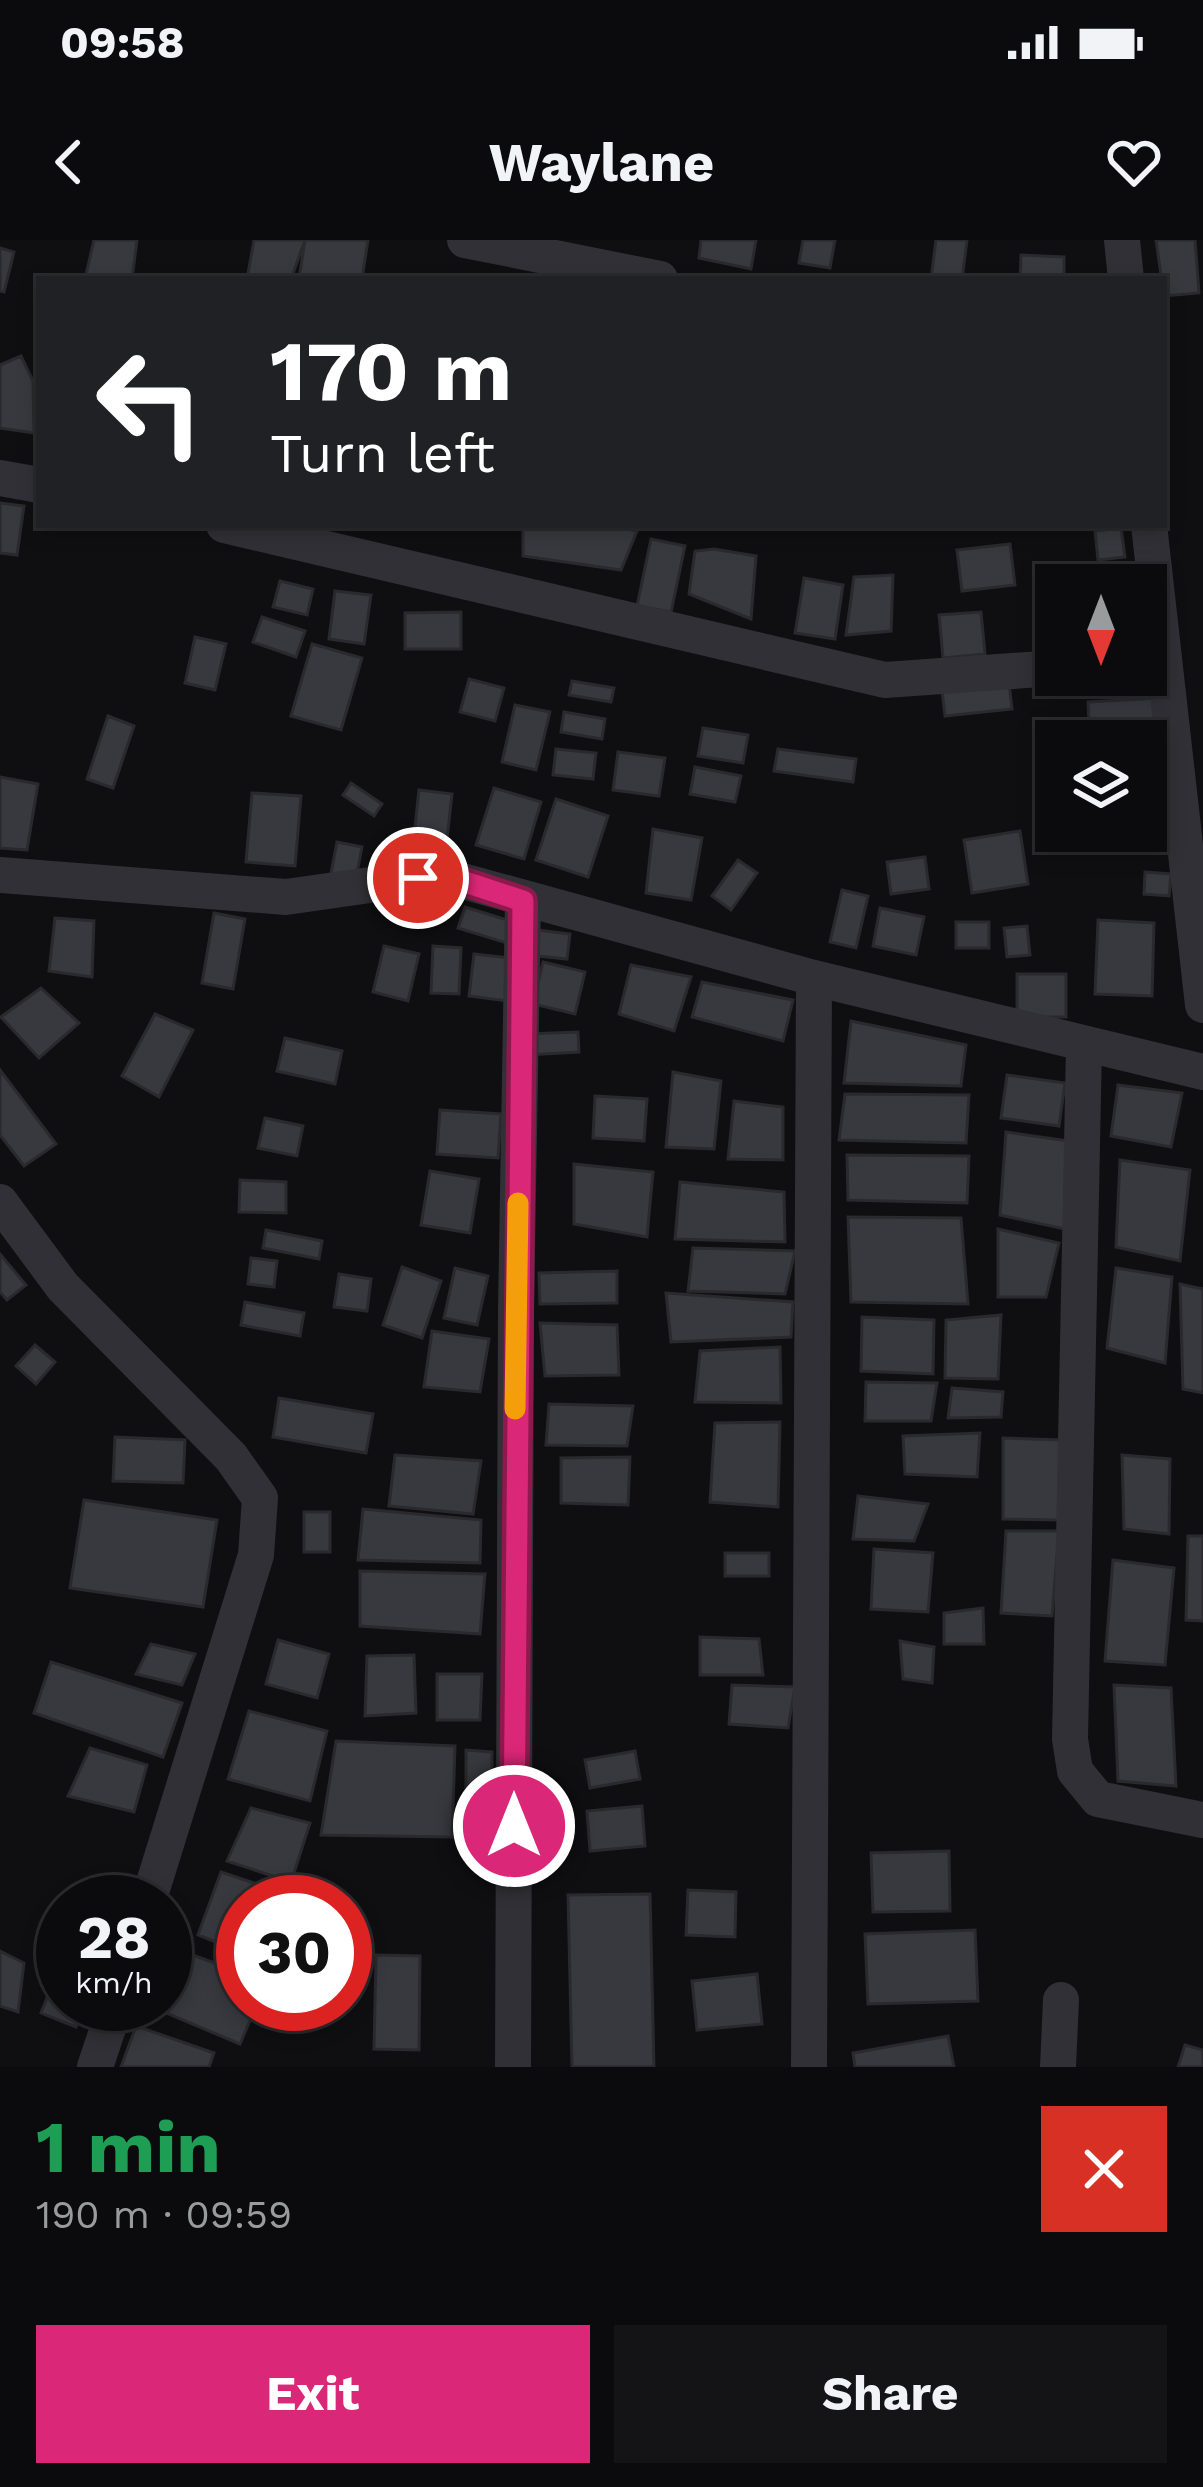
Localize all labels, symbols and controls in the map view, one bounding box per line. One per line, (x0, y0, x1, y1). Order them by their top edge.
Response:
text: 09:58 (60, 16, 185, 69)
icon: back (36, 129, 102, 195)
icon: heart (1101, 129, 1167, 195)
text: Waylane (489, 131, 714, 194)
text: 170 m (270, 322, 512, 420)
icon: left (72, 324, 228, 480)
text: Turn left (270, 422, 495, 485)
north arrow (1035, 564, 1167, 696)
map controls (1035, 564, 1167, 852)
button: layers (1035, 720, 1167, 852)
pin (367, 827, 469, 929)
icon: arrive (385, 845, 451, 911)
position arrow (451, 1763, 577, 1889)
speed limit sign: 30 (216, 1875, 372, 2031)
text: 28 (77, 1902, 151, 1973)
text: km/h (75, 1965, 153, 2000)
text: 1 min (36, 2105, 221, 2189)
button: close (1041, 2106, 1167, 2232)
text: 190 m · 09:59 (36, 2192, 292, 2237)
button: Exit (36, 2325, 590, 2463)
button: Share (614, 2325, 1167, 2463)

